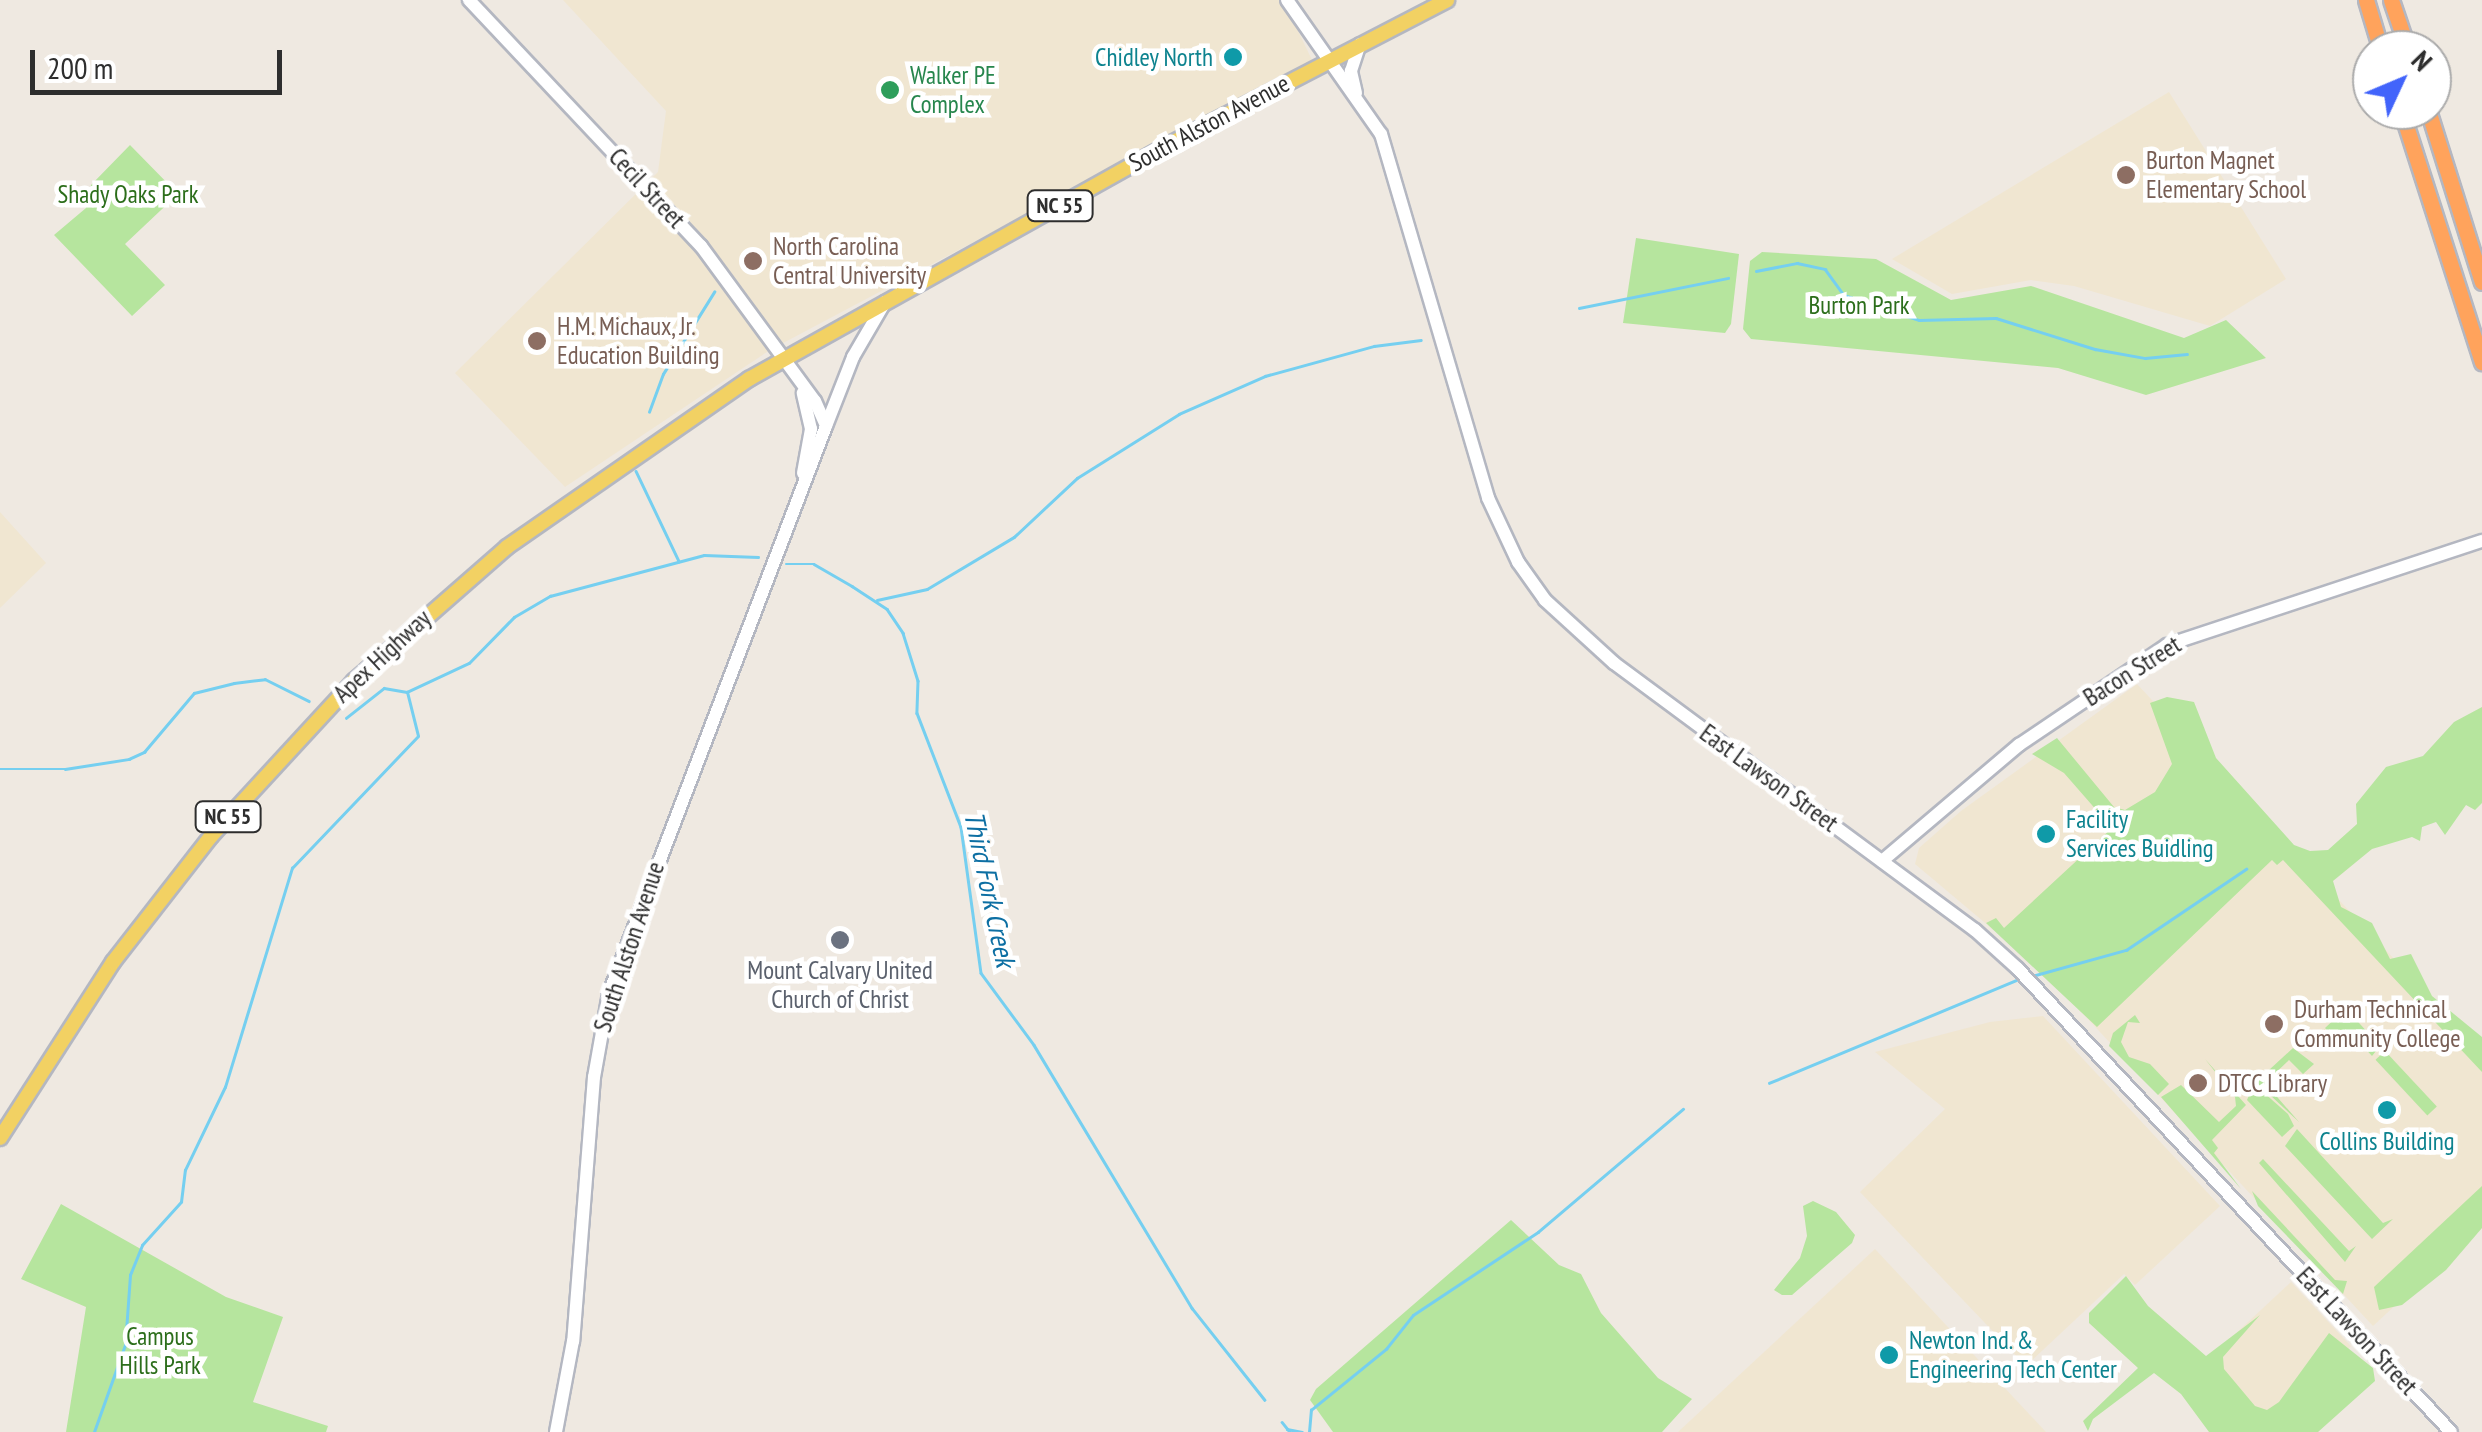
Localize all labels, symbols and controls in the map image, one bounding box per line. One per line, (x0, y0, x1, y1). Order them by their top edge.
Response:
scale bar (35, 30, 288, 92)
north arrow (2352, 30, 2452, 130)
place label: Chidley North (1094, 42, 1213, 72)
text: N (2404, 42, 2441, 78)
marker: Chidley North (1222, 46, 1244, 68)
text: 200 m (47, 48, 113, 87)
place label: Walker PE Complex (910, 61, 996, 120)
street label: South Alston Avenue (1123, 68, 1295, 178)
marker: Walker PE Complex (879, 79, 901, 101)
street label: Cecil Street (603, 142, 691, 234)
place label: Burton Magnet Elementary School (2146, 146, 2307, 205)
marker: Burton Magnet Elementary School (2115, 164, 2137, 186)
park label: Shady Oaks Park (57, 179, 199, 209)
road number: NC 55 (1025, 189, 1095, 223)
place label: North Carolina Central University (773, 232, 926, 291)
marker: North Carolina Central University (742, 250, 764, 272)
park label: Burton Park (1809, 290, 1909, 320)
place label: H.M. Michaux, Jr. Education Building (557, 312, 720, 371)
marker: H.M. Michaux, Jr. Education Building (526, 330, 548, 352)
street label: Apex Highway (327, 603, 437, 709)
street label: Bacon Street (2078, 629, 2186, 713)
street label: East Lawson Street (1694, 718, 1844, 838)
road number: NC 55 (193, 800, 263, 834)
place label: Facility Services Buidling (2066, 805, 2213, 864)
water label: Third Fork Creek (957, 808, 1023, 970)
marker: Facility Services Buidling (2035, 823, 2057, 845)
street label: South Alston Avenue (587, 857, 671, 1037)
marker: Mount Calvary United Church of Christ (829, 929, 851, 951)
place label: Mount Calvary United Church of Christ (747, 956, 933, 1015)
place label: Durham Technical Community College (2294, 995, 2461, 1054)
marker: Durham Technical Community College (2263, 1013, 2285, 1035)
place label: DTCC Library (2218, 1068, 2328, 1098)
marker: DTCC Library (2187, 1072, 2209, 1094)
marker: Collins Building (2376, 1099, 2398, 1121)
place label: Collins Building (2319, 1126, 2455, 1156)
street label: East Lawson Street (2290, 1261, 2424, 1401)
park label: Campus Hills Park (119, 1322, 201, 1381)
place label: Newton Ind. & Engineering Tech Center (1909, 1326, 2118, 1385)
marker: Newton Ind. & Engineering Tech Center (1878, 1344, 1900, 1366)

